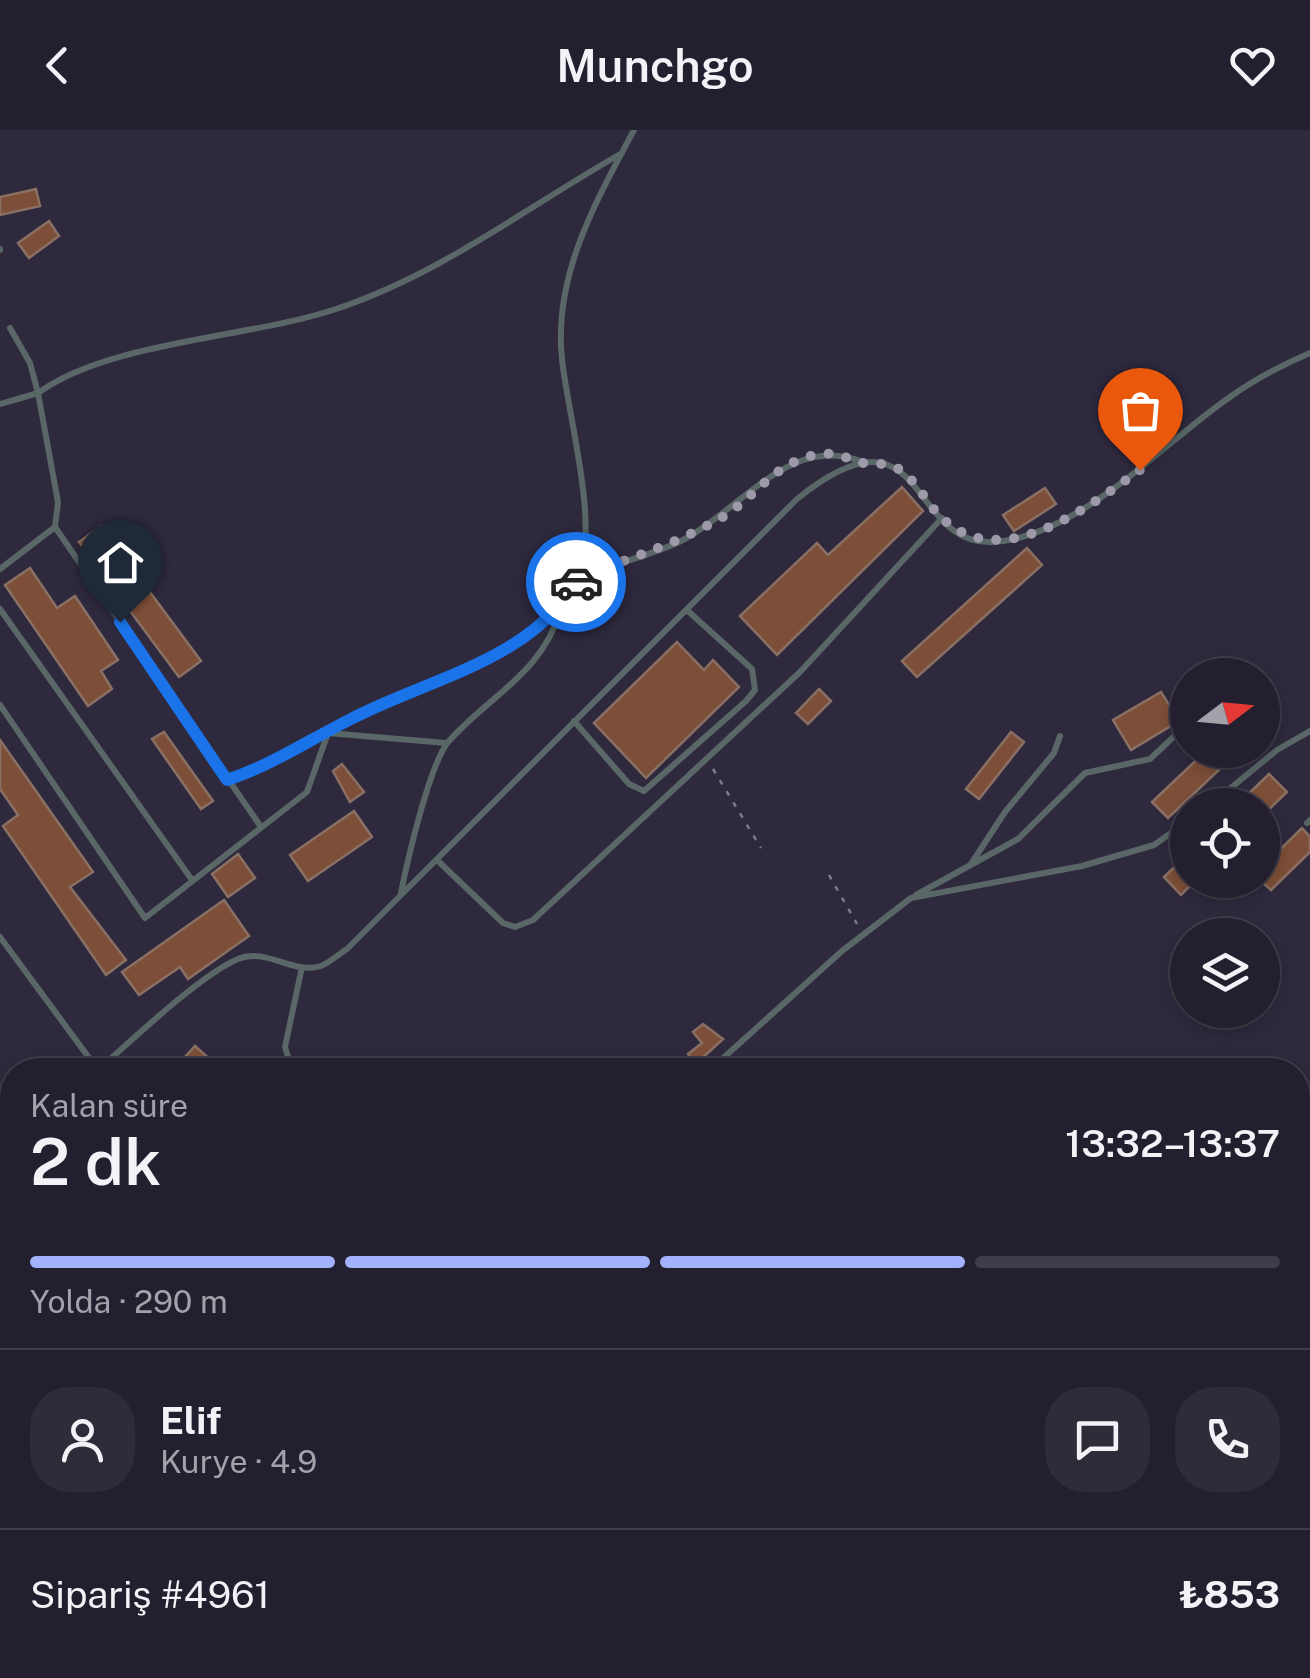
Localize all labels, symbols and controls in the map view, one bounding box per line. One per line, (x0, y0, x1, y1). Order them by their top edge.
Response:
icon: back (30, 38, 85, 93)
icon: heart (1225, 38, 1280, 93)
text: Munchgo (556, 39, 754, 92)
pin (1098, 368, 1183, 471)
icon: bag (1113, 383, 1168, 438)
pin (78, 520, 163, 623)
courier (526, 532, 626, 632)
icon: home (93, 535, 148, 590)
icon: car (549, 555, 604, 610)
north arrow (1170, 658, 1280, 768)
map controls (1170, 658, 1280, 1028)
button: locate (1170, 788, 1280, 898)
button: layers (1170, 918, 1280, 1028)
text: Kalan süre (30, 1087, 188, 1124)
text: 13:32–13:37 (1065, 1121, 1280, 1166)
text: 2 dk (30, 1123, 161, 1200)
text: Yolda · 290 m (30, 1283, 228, 1320)
button: person (30, 1387, 135, 1492)
button: chat (1045, 1387, 1150, 1492)
button: phone (1175, 1387, 1280, 1492)
text: Elif (160, 1398, 221, 1443)
text: Kurye · 4.9 (160, 1443, 317, 1480)
text: Sipariş #4961 (30, 1572, 270, 1617)
text: ₺853 (1179, 1572, 1280, 1617)

